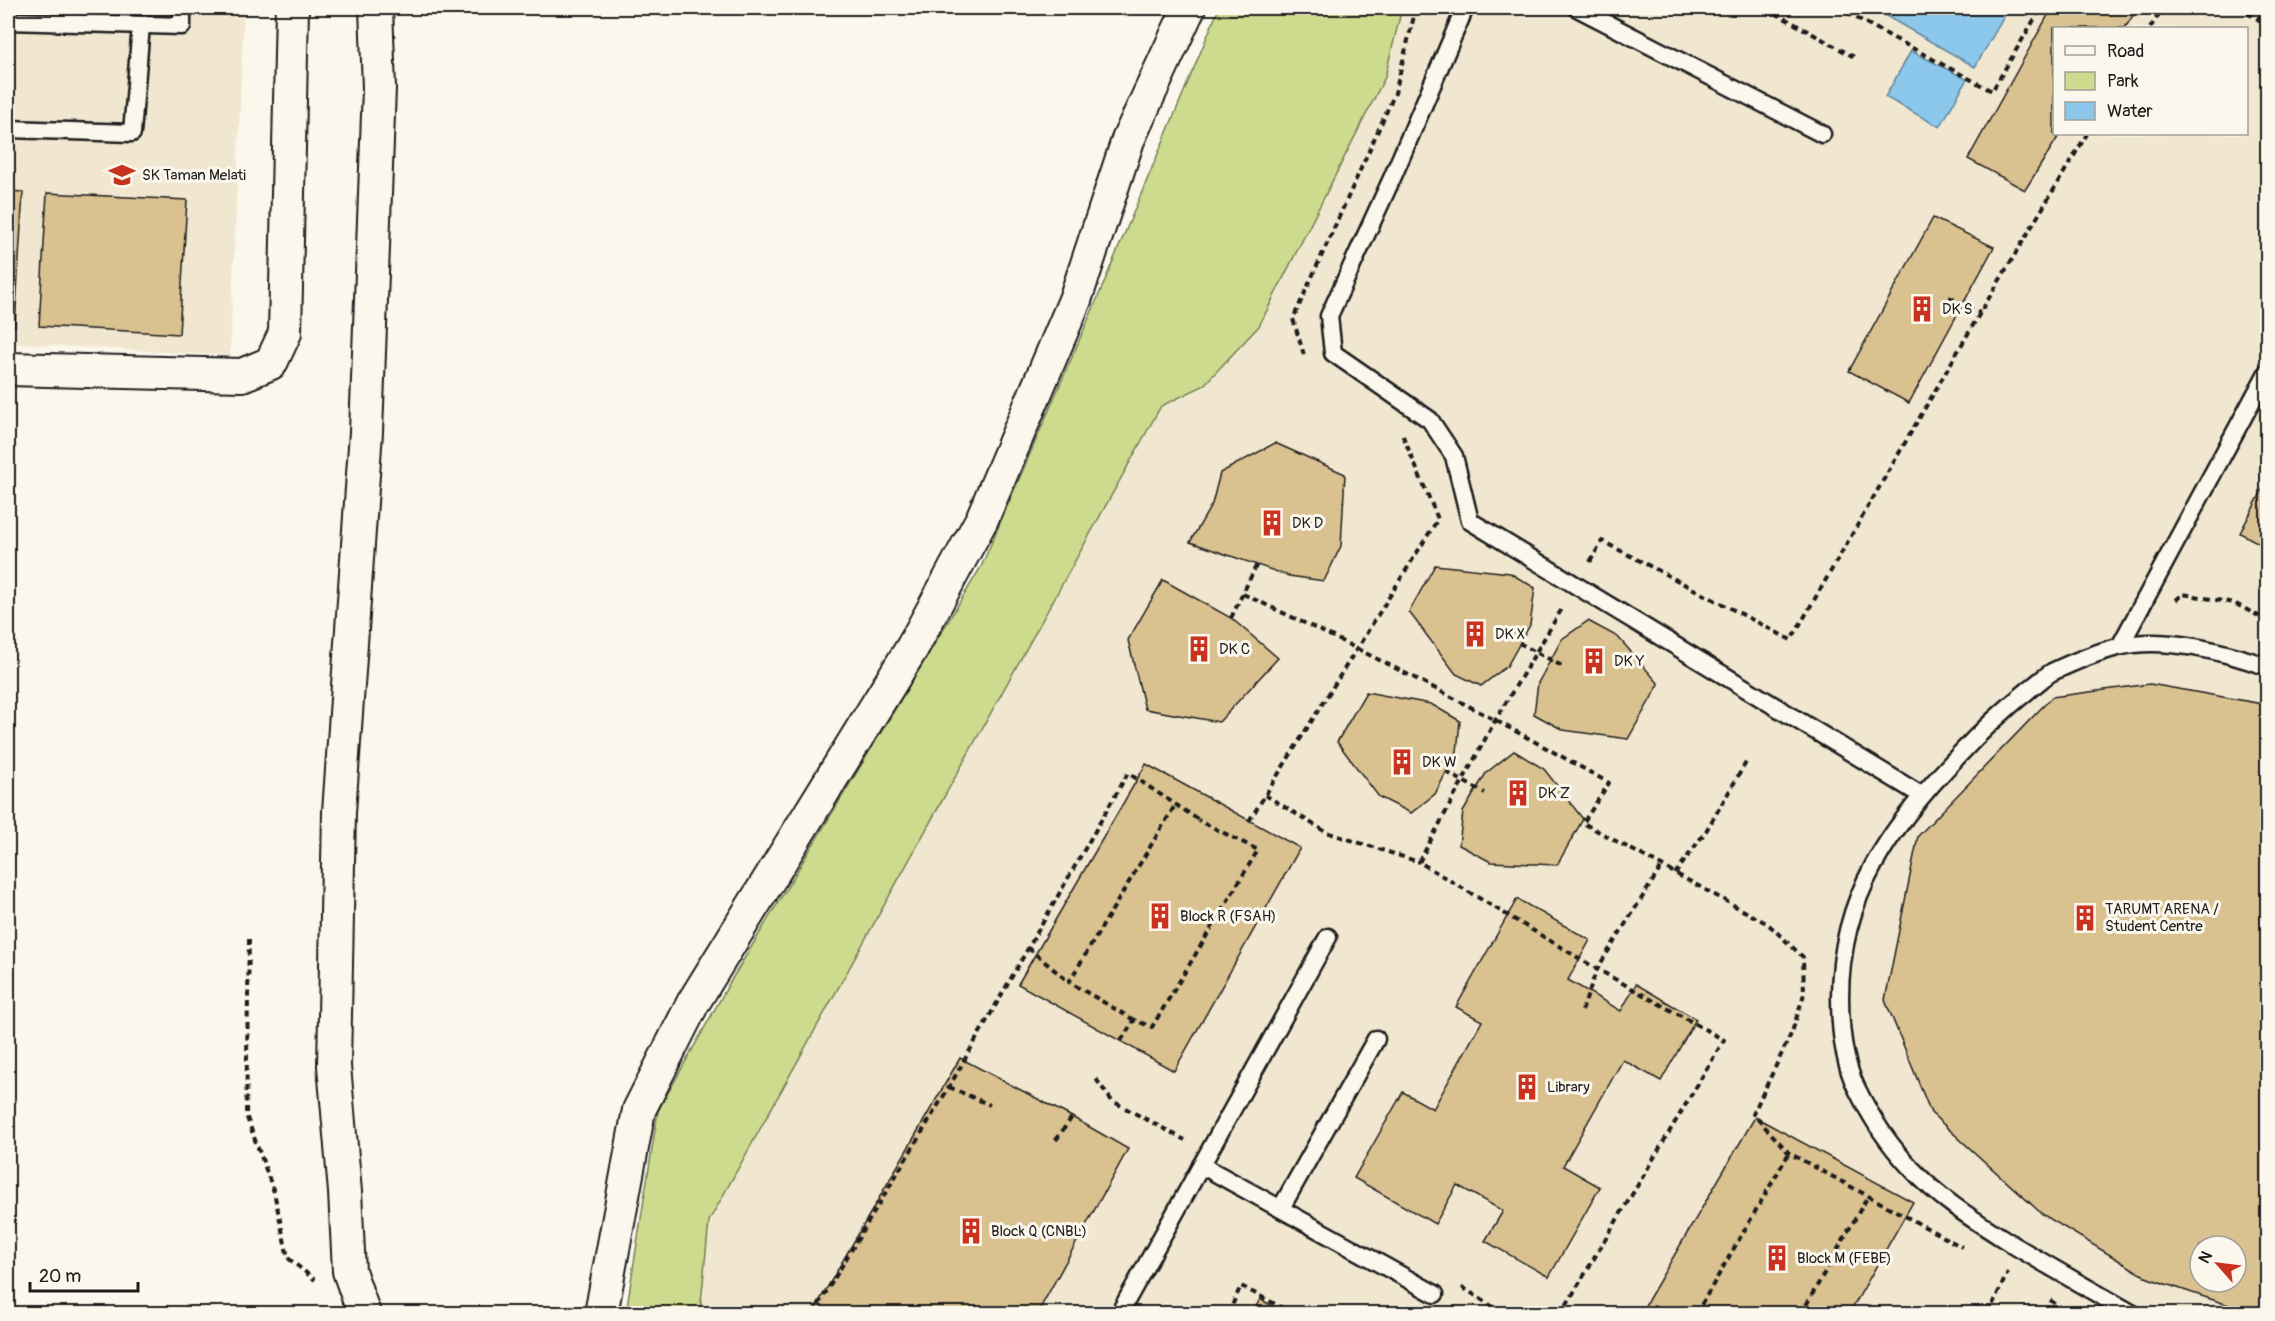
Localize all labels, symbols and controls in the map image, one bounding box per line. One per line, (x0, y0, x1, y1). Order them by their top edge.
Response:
legend (2053, 27, 2248, 135)
text: Road (2107, 40, 2144, 63)
text: Park (2107, 70, 2139, 93)
text: Water (2107, 100, 2153, 123)
school or university icon: SK Taman Melati (107, 160, 137, 190)
place label: SK Taman Melati (142, 166, 246, 185)
building icon: DK S (1907, 294, 1937, 324)
place label: DK S (1942, 300, 1972, 319)
building icon: DK D (1257, 508, 1287, 538)
place label: DK D (1292, 514, 1323, 533)
building icon: DK X (1460, 619, 1490, 649)
place label: DK X (1495, 625, 1525, 644)
building icon: DK C (1184, 634, 1214, 664)
place label: DK C (1219, 640, 1250, 659)
building icon: DK Y (1579, 646, 1609, 676)
place label: DK Y (1614, 652, 1645, 671)
building icon: DK W (1387, 747, 1417, 777)
place label: DK W (1422, 753, 1457, 772)
building icon: DK Z (1503, 778, 1533, 808)
place label: DK Z (1538, 784, 1570, 803)
place label: TARUMT ARENA / Student Centre (2105, 900, 2219, 936)
building icon: Block R (FSAH) (1145, 901, 1175, 931)
building icon: TARUMT ARENA / Student Centre (2070, 903, 2100, 933)
place label: Block R (FSAH) (1180, 907, 1276, 926)
building icon: Library (1512, 1072, 1542, 1102)
place label: Library (1547, 1078, 1590, 1097)
building icon: Block Q (CNBL) (956, 1216, 986, 1246)
place label: Block Q (CNBL) (991, 1222, 1087, 1241)
north arrow (2188, 1234, 2248, 1294)
building icon: Block M (FEBE) (1762, 1243, 1792, 1273)
text: N (2194, 1248, 2217, 1267)
place label: Block M (FEBE) (1797, 1249, 1891, 1268)
scale bar (30, 1255, 138, 1293)
text: 20 m (39, 1265, 81, 1288)

